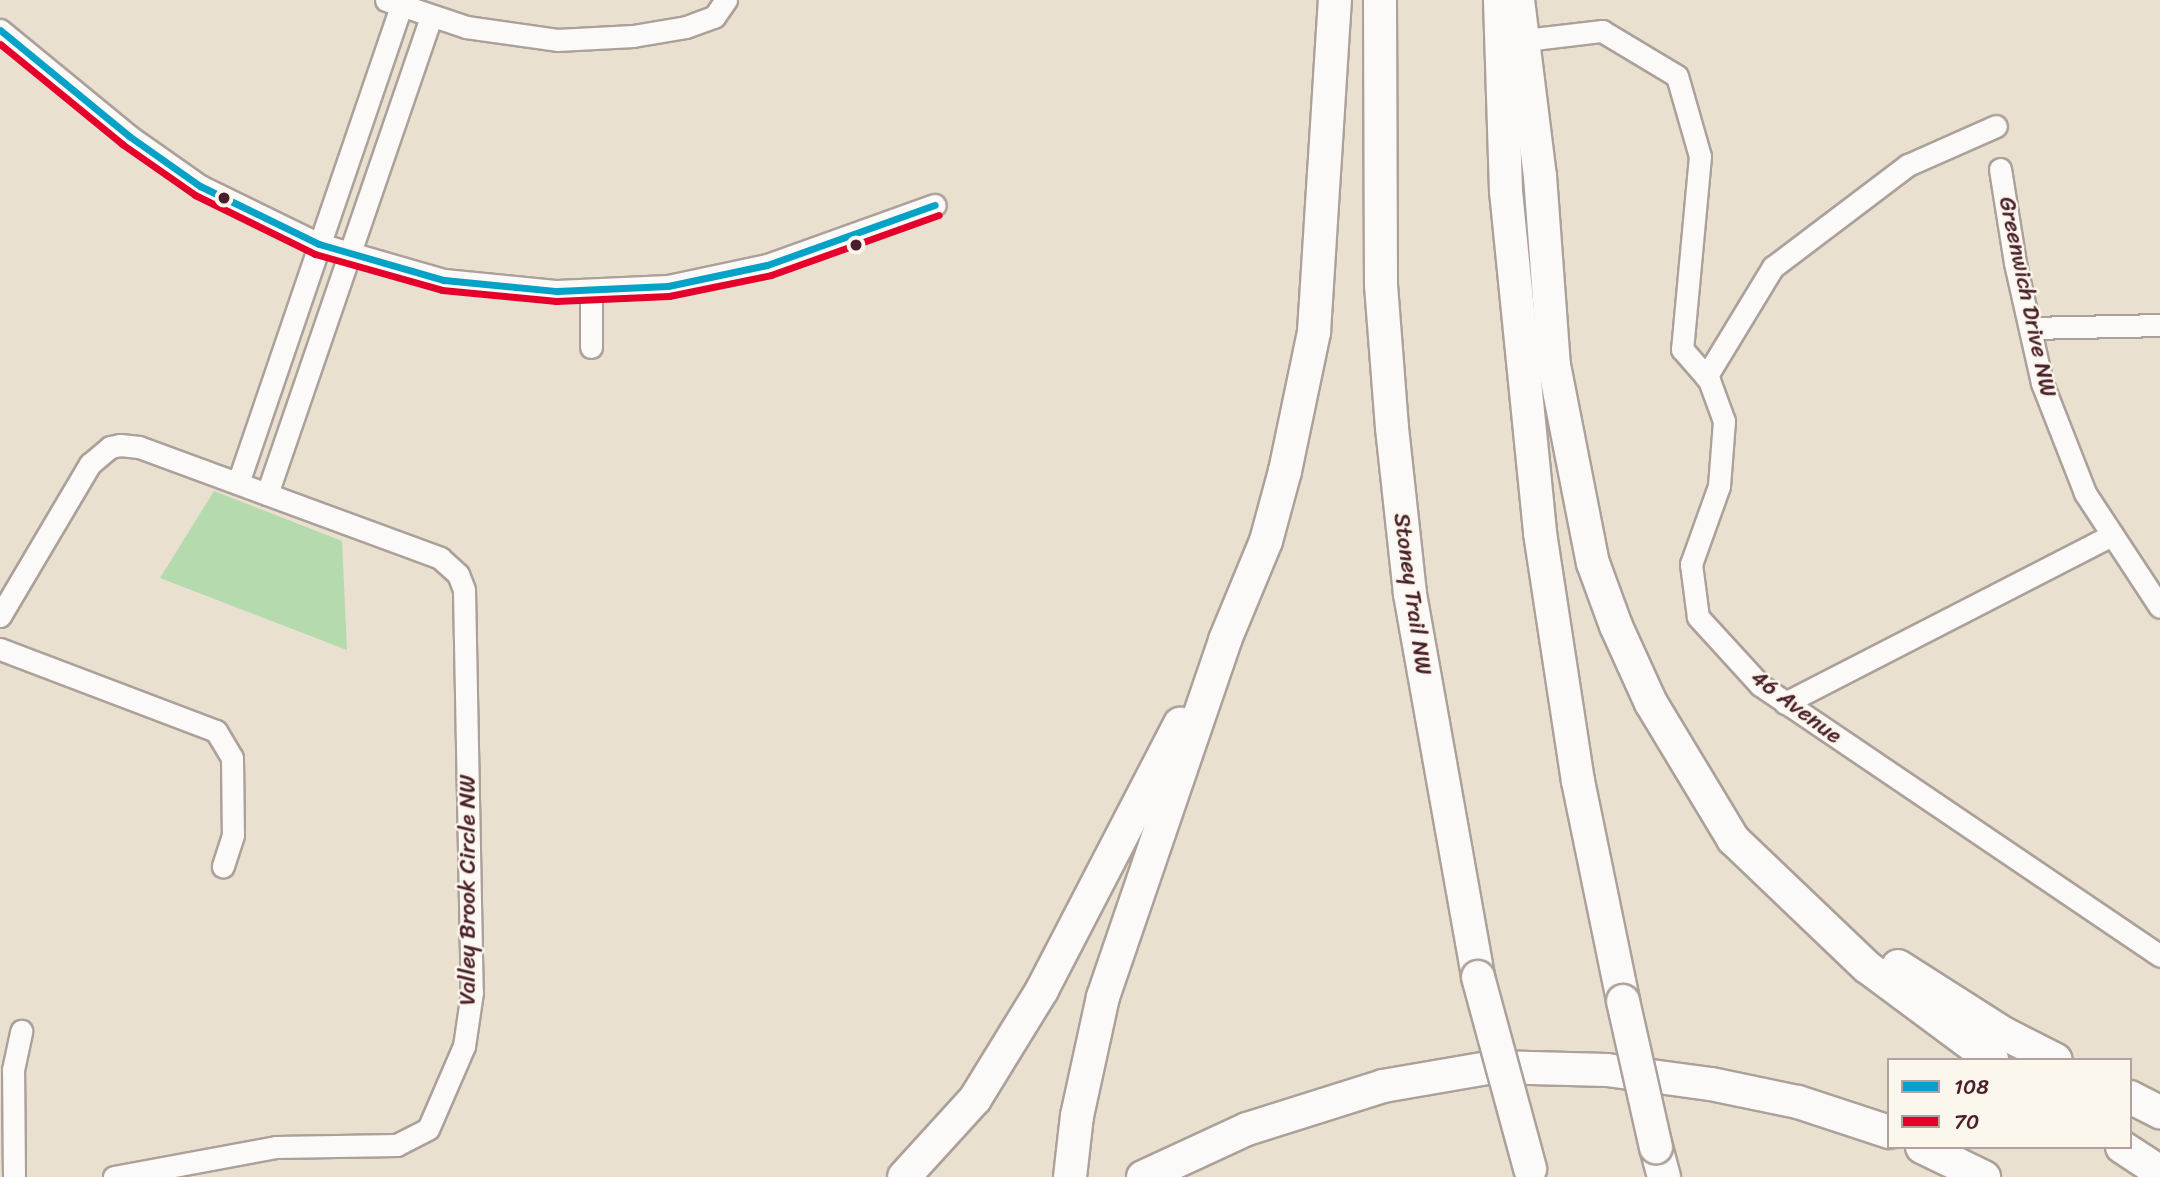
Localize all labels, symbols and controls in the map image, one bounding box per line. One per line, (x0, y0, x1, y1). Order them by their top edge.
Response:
unlabelled marker (217, 191, 231, 205)
street label: Greenwich Drive NW (1992, 195, 2062, 399)
unlabelled marker (849, 238, 863, 252)
street label: Stoney Trail NW (1387, 512, 1437, 676)
street label: 46 Avenue (1745, 664, 1847, 750)
street label: Valley Brook Circle NW (454, 774, 482, 1006)
legend (1887, 1058, 2132, 1149)
text: 108 (1954, 1068, 1989, 1106)
text: 70 (1954, 1103, 1979, 1141)

